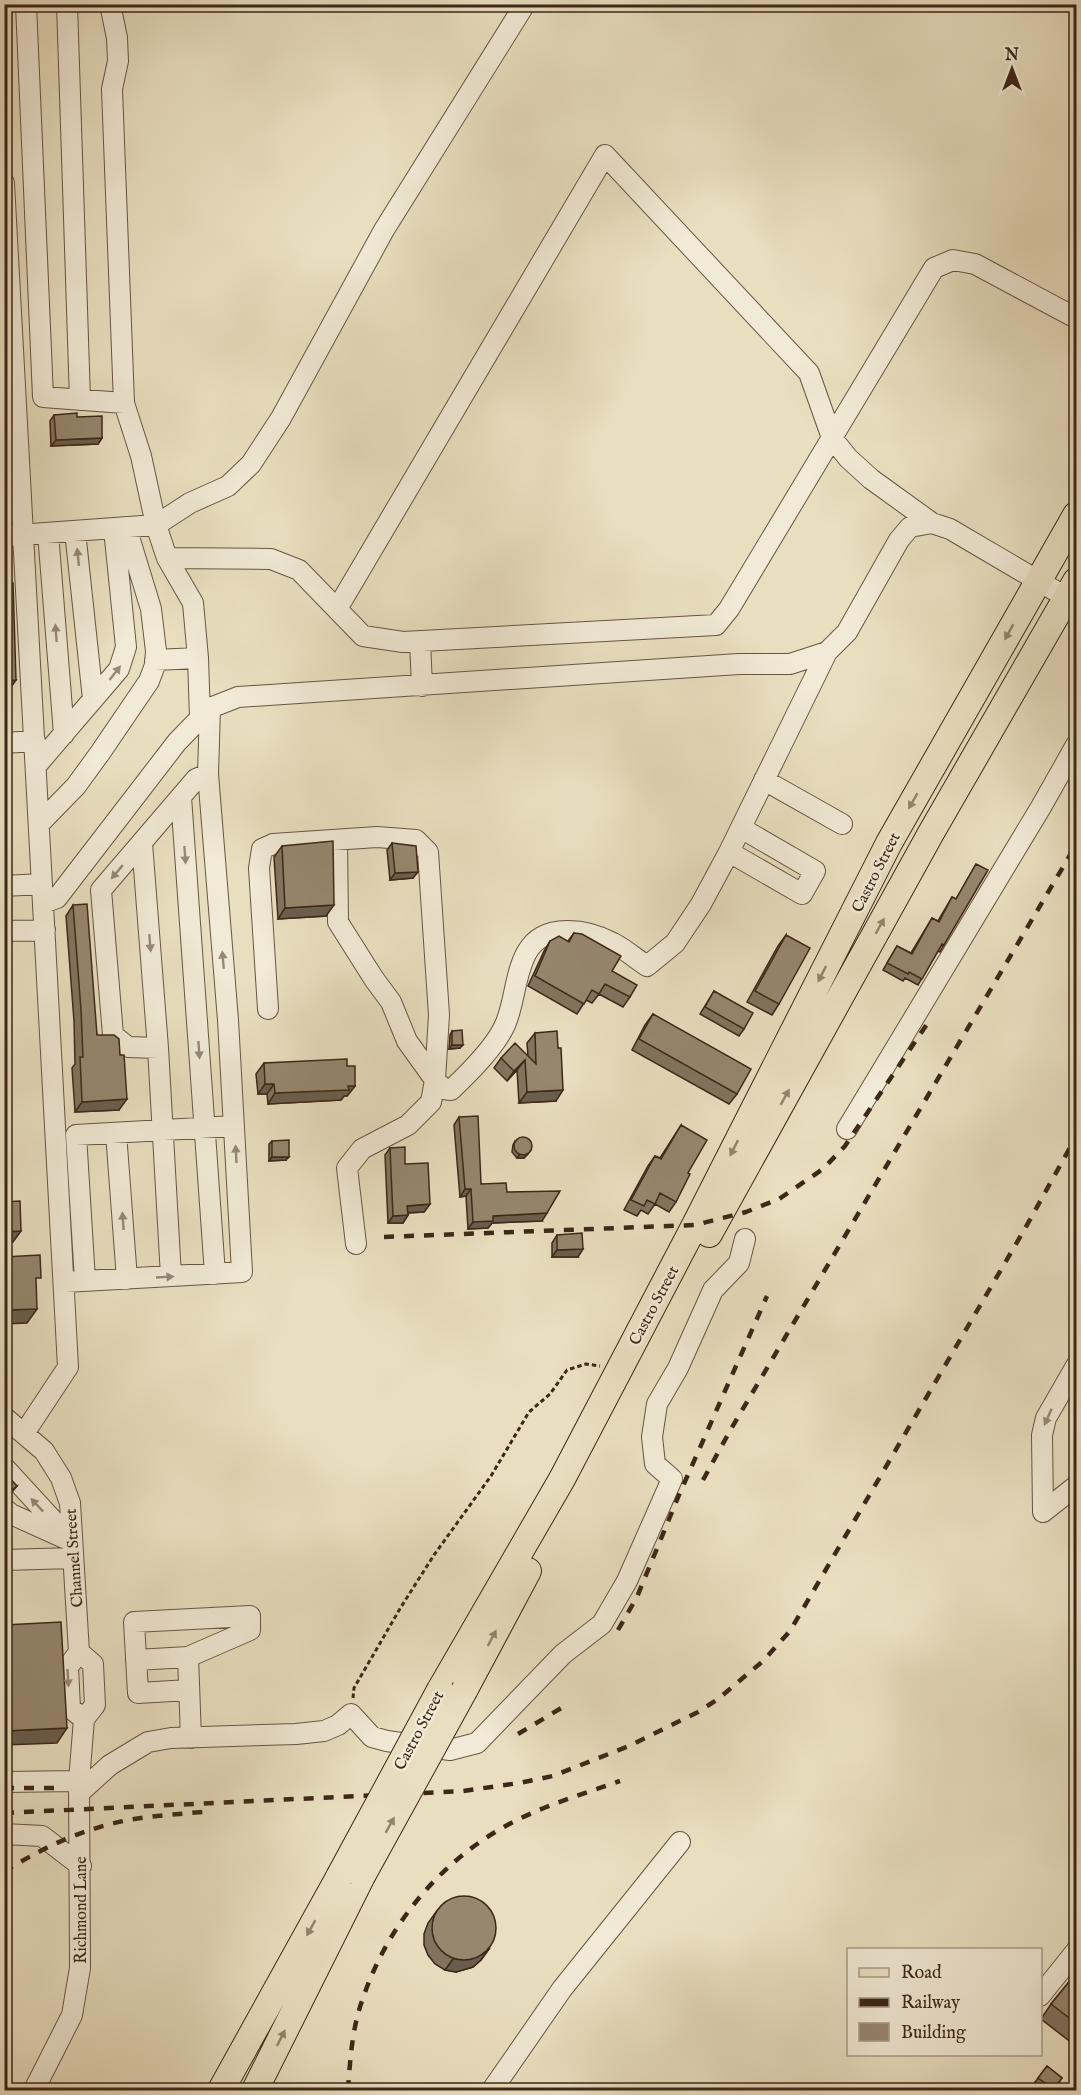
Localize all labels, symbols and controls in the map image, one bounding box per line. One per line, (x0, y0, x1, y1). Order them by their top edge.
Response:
north arrow (982, 39, 1042, 99)
text: N (1004, 46, 1019, 66)
one-way arrow (73, 548, 82, 567)
one-way arrow (51, 624, 61, 643)
one-way arrow (1004, 624, 1014, 641)
one-way arrow (108, 665, 121, 681)
one-way arrow (908, 793, 918, 810)
street label: Castro Street (848, 829, 906, 916)
one-way arrow (180, 846, 189, 865)
one-way arrow (110, 864, 123, 880)
one-way arrow (874, 918, 884, 935)
one-way arrow (145, 933, 154, 952)
one-way arrow (218, 950, 228, 969)
one-way arrow (818, 966, 827, 983)
one-way arrow (194, 1040, 203, 1059)
one-way arrow (780, 1088, 790, 1105)
one-way arrow (729, 1140, 739, 1157)
one-way arrow (231, 1145, 240, 1164)
one-way arrow (118, 1211, 128, 1230)
street label: Castro Street (625, 1262, 684, 1349)
one-way arrow (155, 1272, 174, 1281)
one-way arrow (1044, 1408, 1053, 1425)
one-way arrow (31, 1498, 45, 1512)
street label: Channel Street (62, 1507, 88, 1608)
one-way arrow (487, 1629, 497, 1646)
one-way arrow (64, 1669, 73, 1688)
street label: Castro Street (390, 1687, 449, 1774)
one-way arrow (385, 1816, 395, 1833)
street label: Richmond Lane (72, 1856, 92, 1964)
one-way arrow (306, 1920, 316, 1937)
legend (847, 1948, 1042, 2056)
text: Road (901, 1962, 942, 1985)
text: Railway (901, 1992, 960, 2015)
text: Building (901, 2022, 966, 2045)
one-way arrow (276, 2030, 286, 2047)

